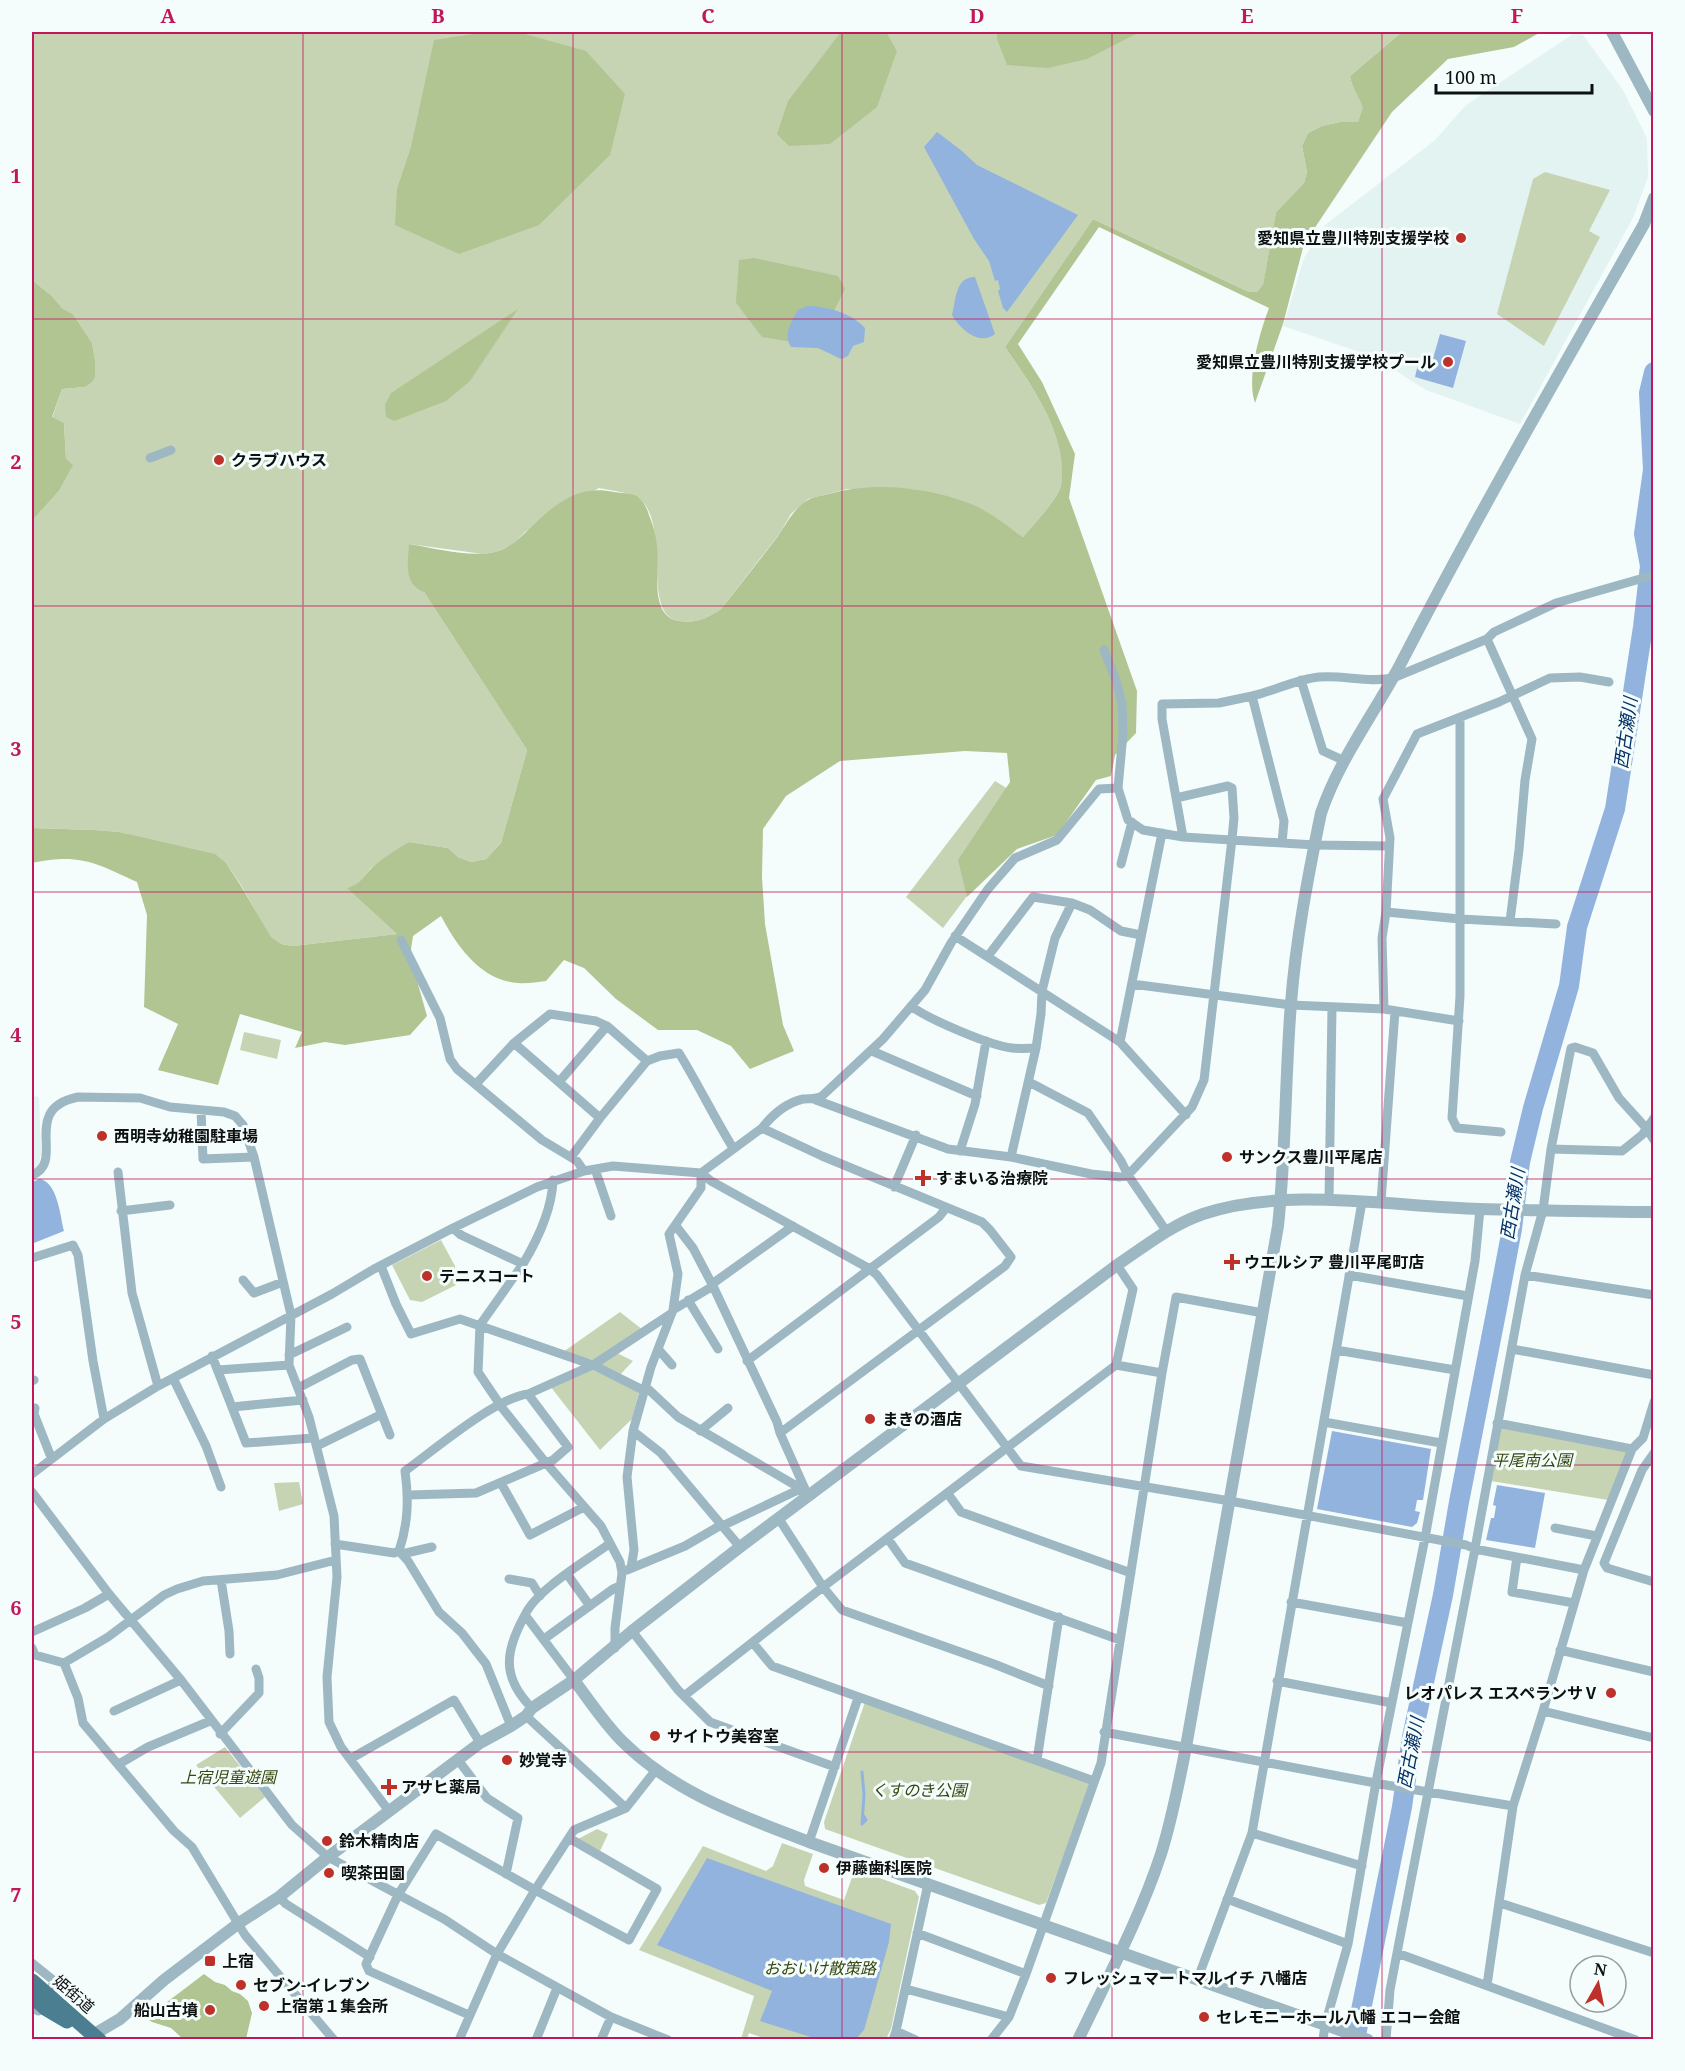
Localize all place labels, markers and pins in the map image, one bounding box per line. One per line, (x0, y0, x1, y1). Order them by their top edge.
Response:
place label: 愛知県立豊川特別支援学校 (1257, 227, 1449, 249)
marker: 愛知県立豊川特別支援学校 (1454, 231, 1468, 245)
place label: 愛知県立豊川特別支援学校プール (1196, 351, 1436, 373)
marker: 愛知県立豊川特別支援学校プール (1441, 355, 1455, 369)
place label: クラブハウス (231, 449, 327, 471)
marker: クラブハウス (212, 453, 226, 467)
place label: 西明寺幼稚園駐車場 (114, 1125, 258, 1147)
marker: 西明寺幼稚園駐車場 (95, 1129, 109, 1143)
place label: サンクス豊川平尾店 (1239, 1146, 1383, 1168)
marker: サンクス豊川平尾店 (1220, 1150, 1234, 1164)
place label: すまいる治療院 (936, 1167, 1048, 1189)
marker: すまいる治療院 (914, 1169, 932, 1187)
place label: ウエルシア 豊川平尾町店 (1244, 1251, 1424, 1273)
marker: ウエルシア 豊川平尾町店 (1225, 1255, 1239, 1269)
place label: テニスコート (439, 1265, 535, 1287)
marker: テニスコート (420, 1269, 434, 1283)
place label: まきの酒店 (882, 1408, 962, 1430)
marker: まきの酒店 (863, 1412, 877, 1426)
place label: レオパレス エスペランサⅤ (1404, 1682, 1599, 1704)
marker: レオパレス エスペランサⅤ (1604, 1686, 1618, 1700)
place label: サイトウ美容室 (667, 1725, 779, 1747)
marker: サイトウ美容室 (648, 1729, 662, 1743)
place label: 妙覚寺 (519, 1749, 567, 1771)
marker: 妙覚寺 (500, 1753, 514, 1767)
place label: アサヒ薬局 (401, 1776, 481, 1798)
marker: アサヒ薬局 (382, 1780, 396, 1794)
place label: 鈴木精肉店 (339, 1830, 419, 1852)
marker: 鈴木精肉店 (320, 1834, 334, 1848)
place label: 伊藤歯科医院 (835, 1857, 932, 1879)
marker: 伊藤歯科医院 (817, 1861, 831, 1875)
place label: 喫茶田園 (341, 1862, 405, 1884)
marker: 喫茶田園 (322, 1866, 336, 1880)
place label: 上宿 (222, 1950, 254, 1972)
marker: 上宿 (203, 1954, 217, 1968)
place label: フレッシュマートマルイチ 八幡店 (1063, 1967, 1307, 1989)
marker: フレッシュマートマルイチ 八幡店 (1044, 1971, 1058, 1985)
place label: セブン-イレブン (253, 1974, 370, 1996)
marker: セブン-イレブン (234, 1978, 248, 1992)
place label: 上宿第１集会所 (276, 1995, 388, 2017)
place label: 船山古墳 (134, 1999, 198, 2021)
marker: 上宿第１集会所 (257, 1999, 271, 2013)
marker: 船山古墳 (203, 2003, 217, 2017)
place label: セレモニーホール八幡 エコー会館 (1216, 2006, 1460, 2028)
marker: セレモニーホール八幡 エコー会館 (1197, 2010, 1211, 2024)

